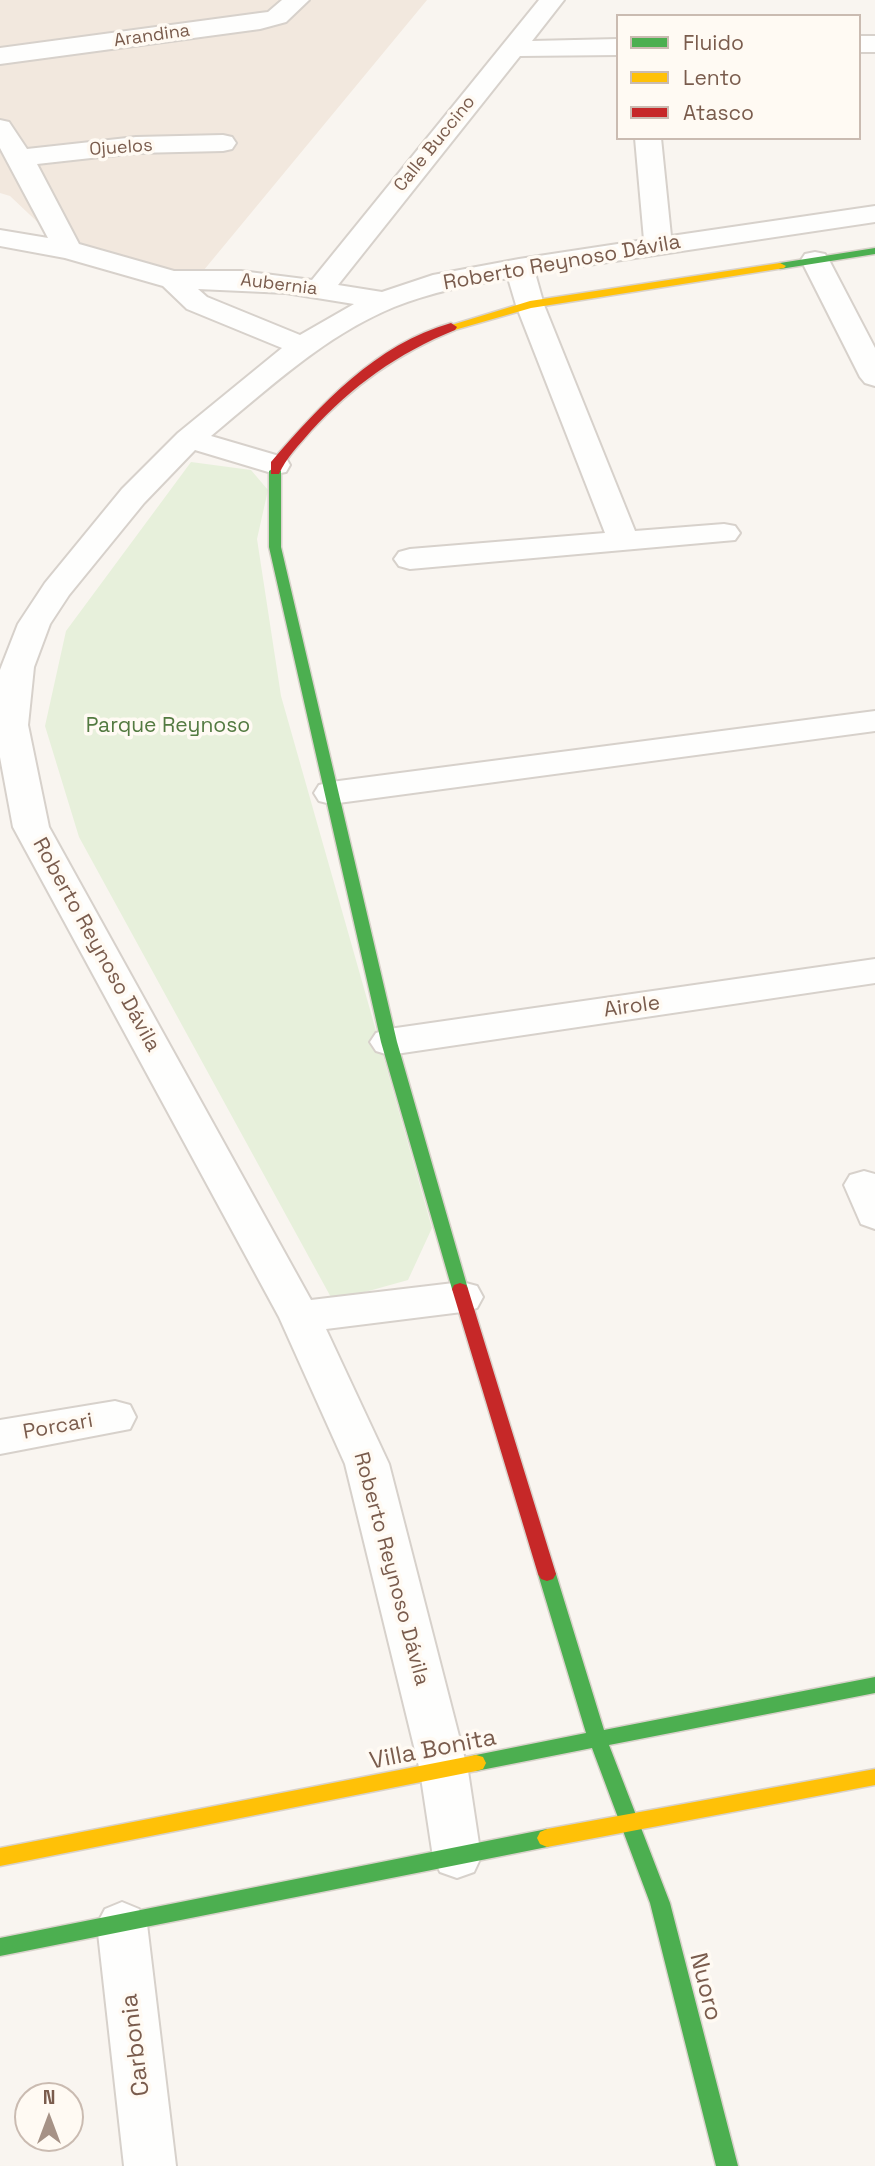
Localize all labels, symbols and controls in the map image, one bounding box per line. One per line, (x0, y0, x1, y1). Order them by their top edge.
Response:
legend (616, 14, 861, 140)
street label: Arandina (113, 20, 191, 52)
text: Fluido (683, 29, 744, 56)
text: Lento (683, 64, 742, 91)
street label: Calle Buccino (390, 92, 480, 196)
text: Atasco (683, 99, 754, 126)
street label: Ojuelos (89, 135, 153, 161)
street label: Roberto Reynoso Dávila (441, 230, 683, 296)
street label: Aubernia (239, 270, 319, 300)
park label: Parque Reynoso (86, 713, 250, 739)
street label: Roberto Reynoso Dávila (27, 834, 165, 1056)
street label: Airole (602, 991, 662, 1023)
street label: Porcari (21, 1408, 95, 1446)
street label: Roberto Reynoso Dávila (348, 1449, 434, 1689)
street label: Villa Bonita (367, 1724, 499, 1776)
street label: Nuoro (683, 1950, 727, 2024)
street label: Carbonia (115, 1992, 157, 2098)
north arrow (14, 2082, 84, 2152)
text: N (43, 2085, 55, 2110)

